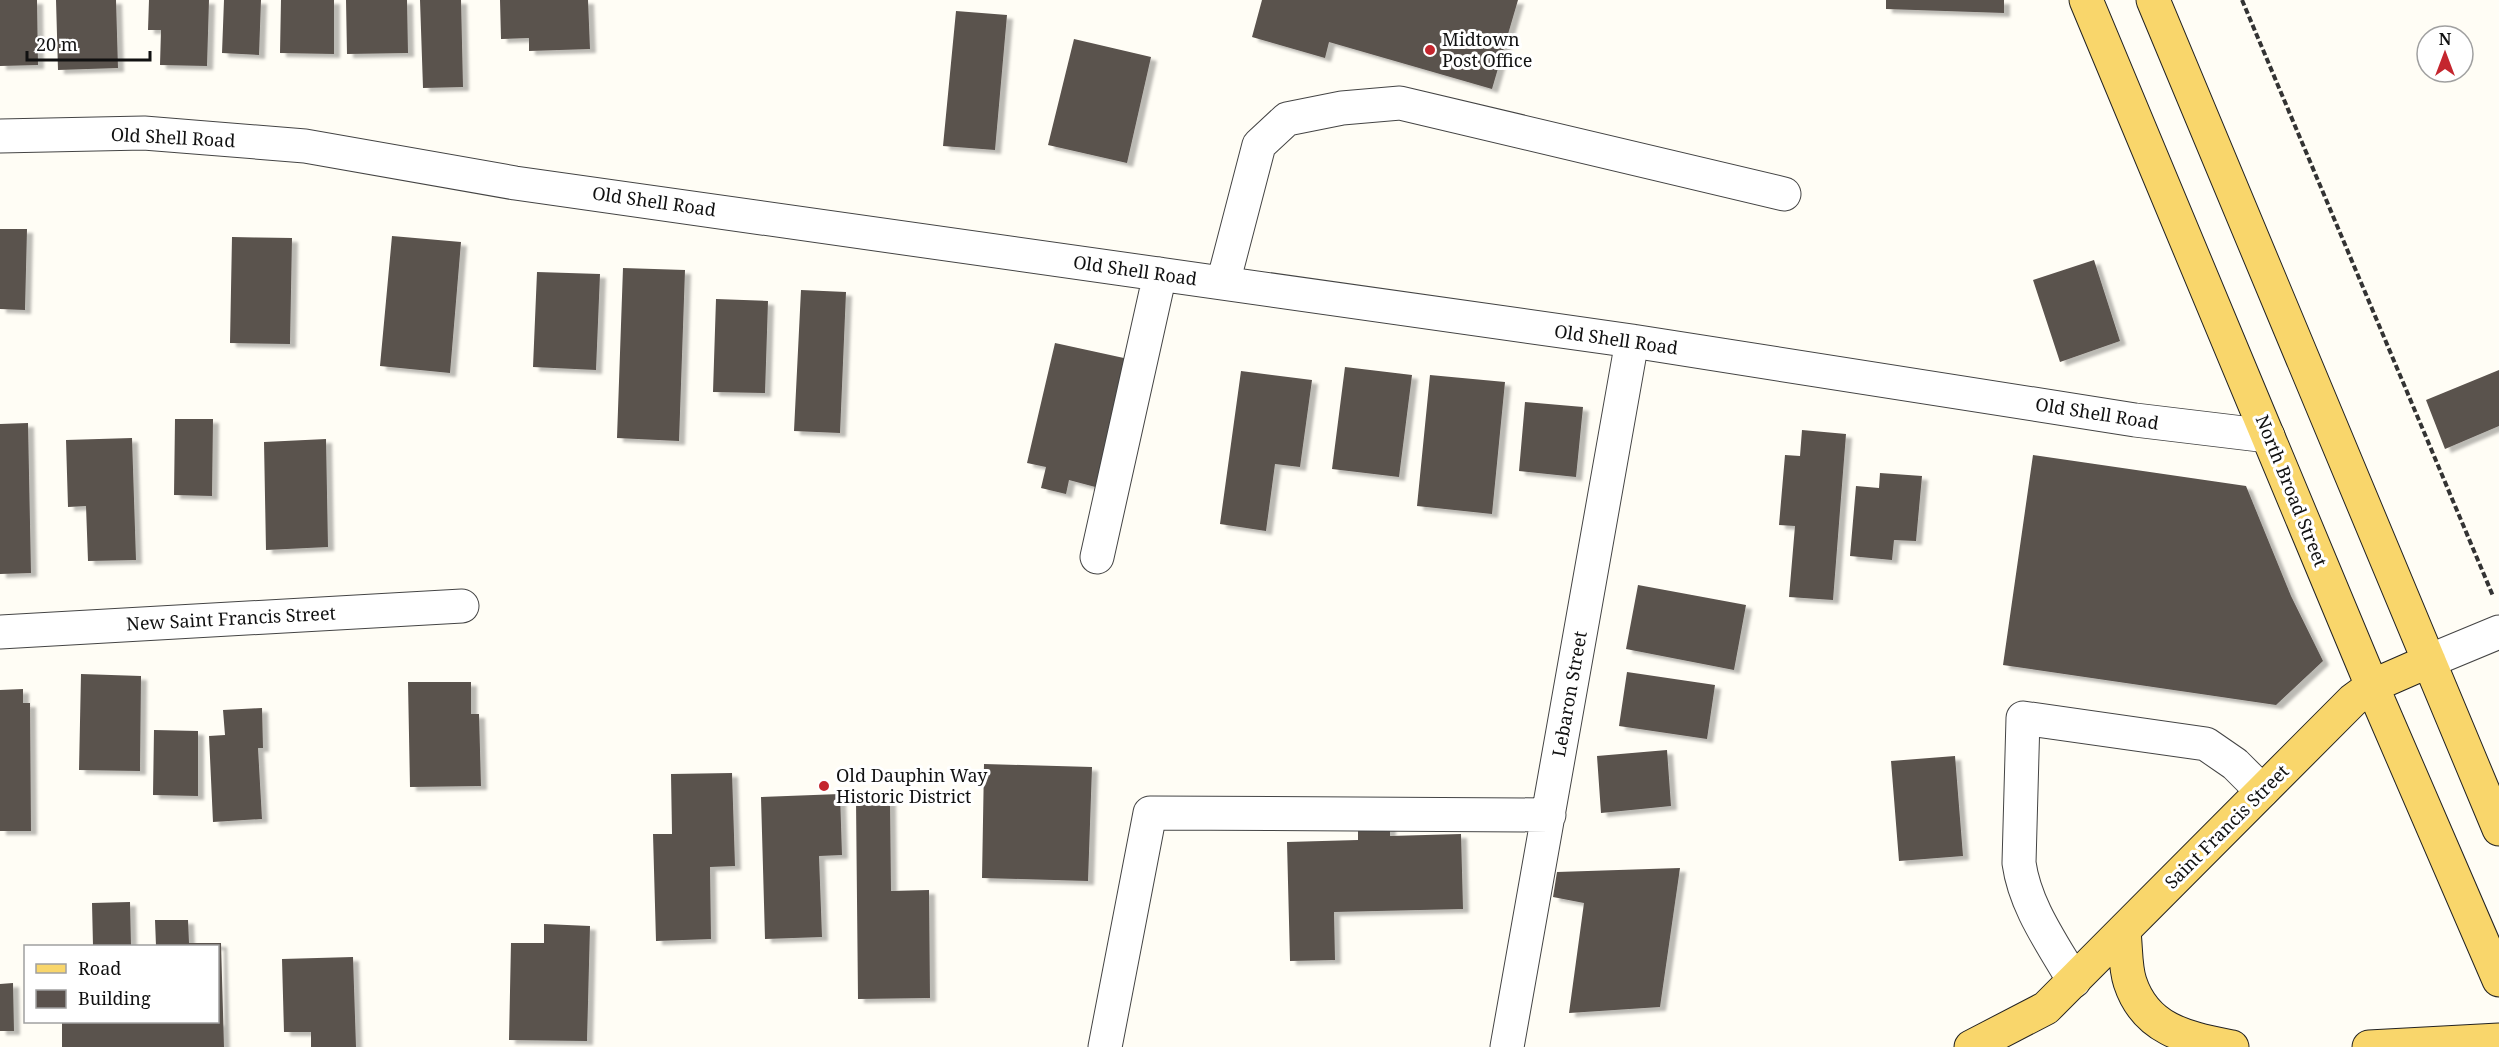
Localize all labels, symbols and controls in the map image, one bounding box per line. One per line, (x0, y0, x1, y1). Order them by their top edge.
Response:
scale bar (27, 24, 150, 62)
north arrow (2415, 24, 2475, 84)
place label: Midtown Post Office (1442, 27, 1532, 72)
text: N (2439, 28, 2452, 50)
text: 20 m (36, 32, 78, 56)
marker: Midtown Post Office (1423, 43, 1437, 57)
street label: Old Shell Road (110, 122, 236, 152)
street label: Old Shell Road (591, 180, 718, 222)
street label: Old Shell Road (1072, 249, 1199, 291)
street label: Old Shell Road (1553, 318, 1680, 360)
street label: Old Shell Road (2034, 391, 2161, 435)
street label: North Broad Street (2251, 411, 2333, 570)
street label: New Saint Francis Street (125, 601, 336, 635)
street label: Lebaron Street (1546, 629, 1592, 759)
street label: Saint Francis Street (2159, 759, 2294, 894)
place label: Old Dauphin Way Historic District (836, 763, 988, 808)
marker: Old Dauphin Way Historic District (817, 779, 831, 793)
legend (24, 945, 219, 1023)
text: Road (78, 956, 121, 980)
text: Building (78, 986, 151, 1010)

